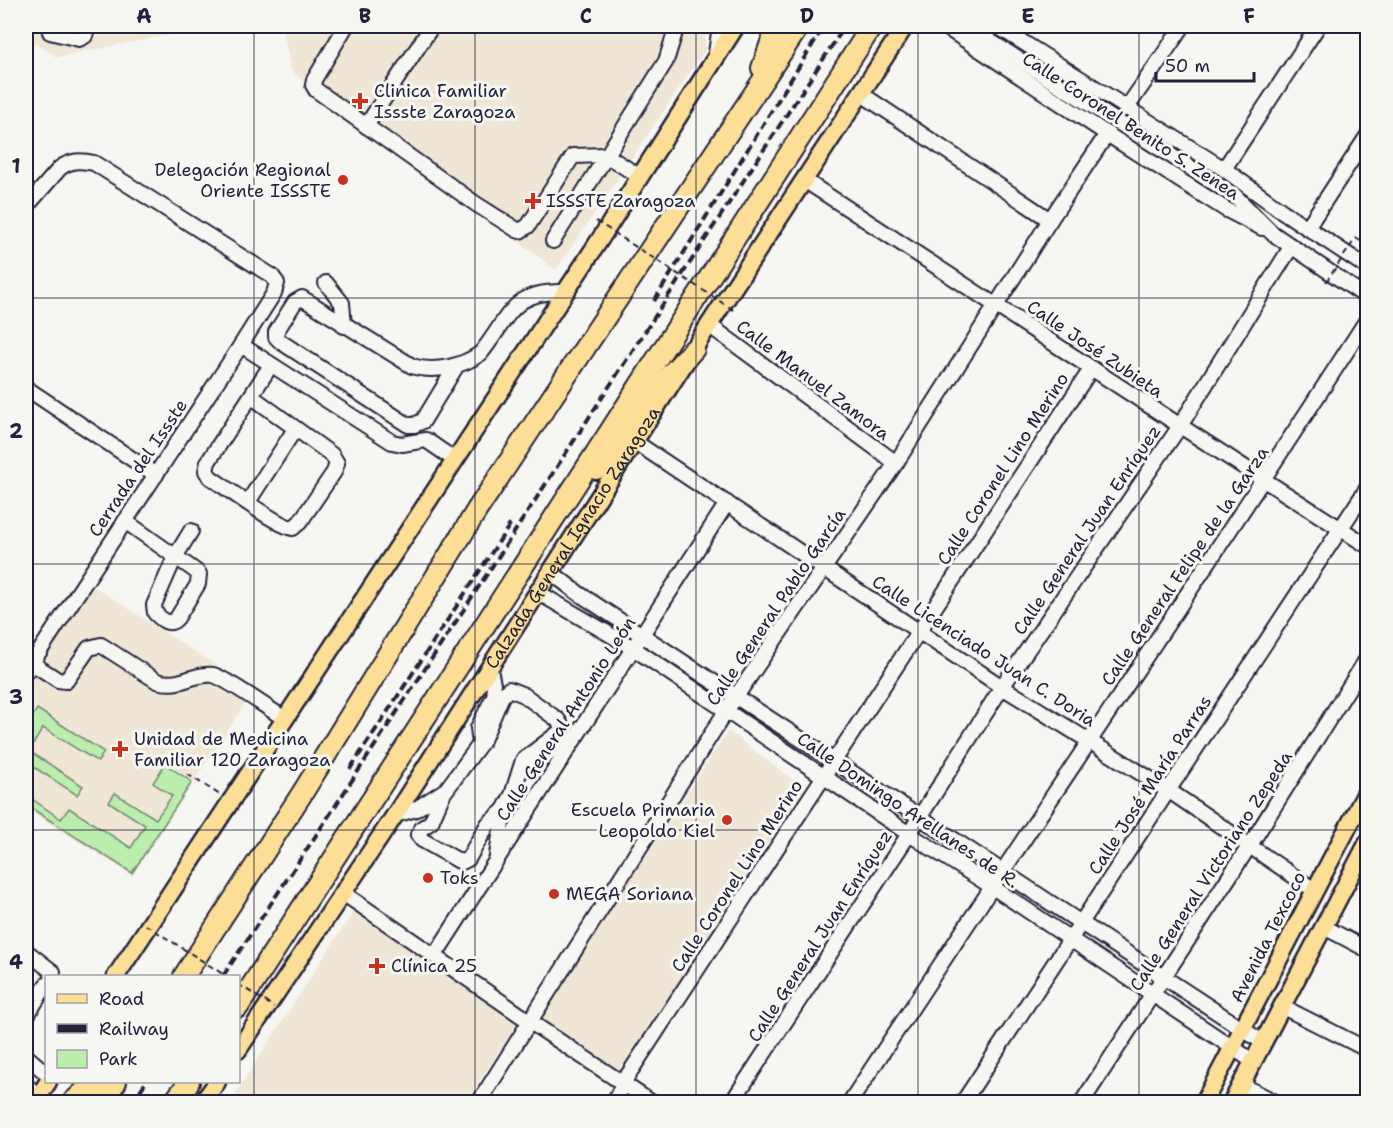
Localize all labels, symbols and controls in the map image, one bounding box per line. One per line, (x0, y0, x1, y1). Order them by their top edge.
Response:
text: A (136, 3, 152, 29)
text: B (359, 3, 371, 29)
text: C (580, 3, 592, 29)
text: D (800, 3, 814, 29)
text: E (1021, 3, 1035, 29)
text: F (1243, 3, 1255, 29)
scale bar (1156, 45, 1254, 83)
street label: Calle Coronel Benito S. Zenea (1018, 47, 1244, 205)
text: 50 m (1165, 54, 1210, 78)
place label: Clinica Familiar Issste Zaragoza (374, 79, 515, 124)
marker: Clinica Familiar Issste Zaragoza (351, 92, 369, 110)
text: 1 (11, 153, 21, 179)
place label: Delegación Regional Oriente ISSSTE (155, 158, 332, 203)
marker: Delegación Regional Oriente ISSSTE (336, 173, 350, 187)
place label: ISSSTE Zaragoza (546, 189, 695, 213)
marker: ISSSTE Zaragoza (524, 192, 542, 210)
street label: Calle José Zubieta (1022, 294, 1168, 404)
street label: Calle Manuel Zamora (731, 314, 895, 446)
street label: Calle Coronel Lino Merino (932, 368, 1074, 570)
street label: Cerrada del Issste (83, 394, 193, 542)
street label: Calzada General Ignacio Zaragoza (480, 402, 666, 674)
text: 2 (9, 418, 23, 444)
street label: Calle General Juan Enríquez (1008, 420, 1166, 640)
street label: Calle General Felipe de la Garza (1096, 442, 1274, 690)
street label: Calle General Pablo García (701, 504, 851, 710)
street label: Calle Licenciado Juan C. Doria (867, 569, 1101, 733)
street label: Calle General Antonio León (491, 612, 641, 826)
text: 3 (9, 684, 23, 710)
street label: Calle José María Parras (1083, 691, 1217, 879)
place label: Unidad de Medicina Familiar 120 Zaragoza (134, 727, 330, 772)
street label: Calle Domingo Arellanes de R. (792, 727, 1024, 893)
marker: Unidad de Medicina Familiar 120 Zaragoza (111, 740, 129, 758)
street label: Calle General Victoriano Zepeda (1124, 746, 1298, 996)
street label: Calle Coronel Lino Merino (666, 775, 808, 977)
place label: Escuela Primaria Leopoldo Kiel (571, 798, 716, 843)
marker: Escuela Primaria Leopoldo Kiel (720, 813, 734, 827)
street label: Calle General Juan Enríquez (742, 825, 898, 1047)
place label: Toks (440, 866, 479, 890)
street label: Avenida Texcoco (1225, 867, 1311, 1007)
marker: Toks (421, 871, 435, 885)
place label: MEGA Soriana (566, 882, 693, 906)
marker: MEGA Soriana (547, 887, 561, 901)
text: 4 (9, 949, 23, 975)
place label: Clínica 25 (391, 954, 477, 978)
marker: Clínica 25 (368, 957, 386, 975)
legend (45, 975, 240, 1083)
text: Road (99, 987, 144, 1011)
text: Railway (99, 1017, 169, 1041)
text: Park (99, 1047, 138, 1071)

